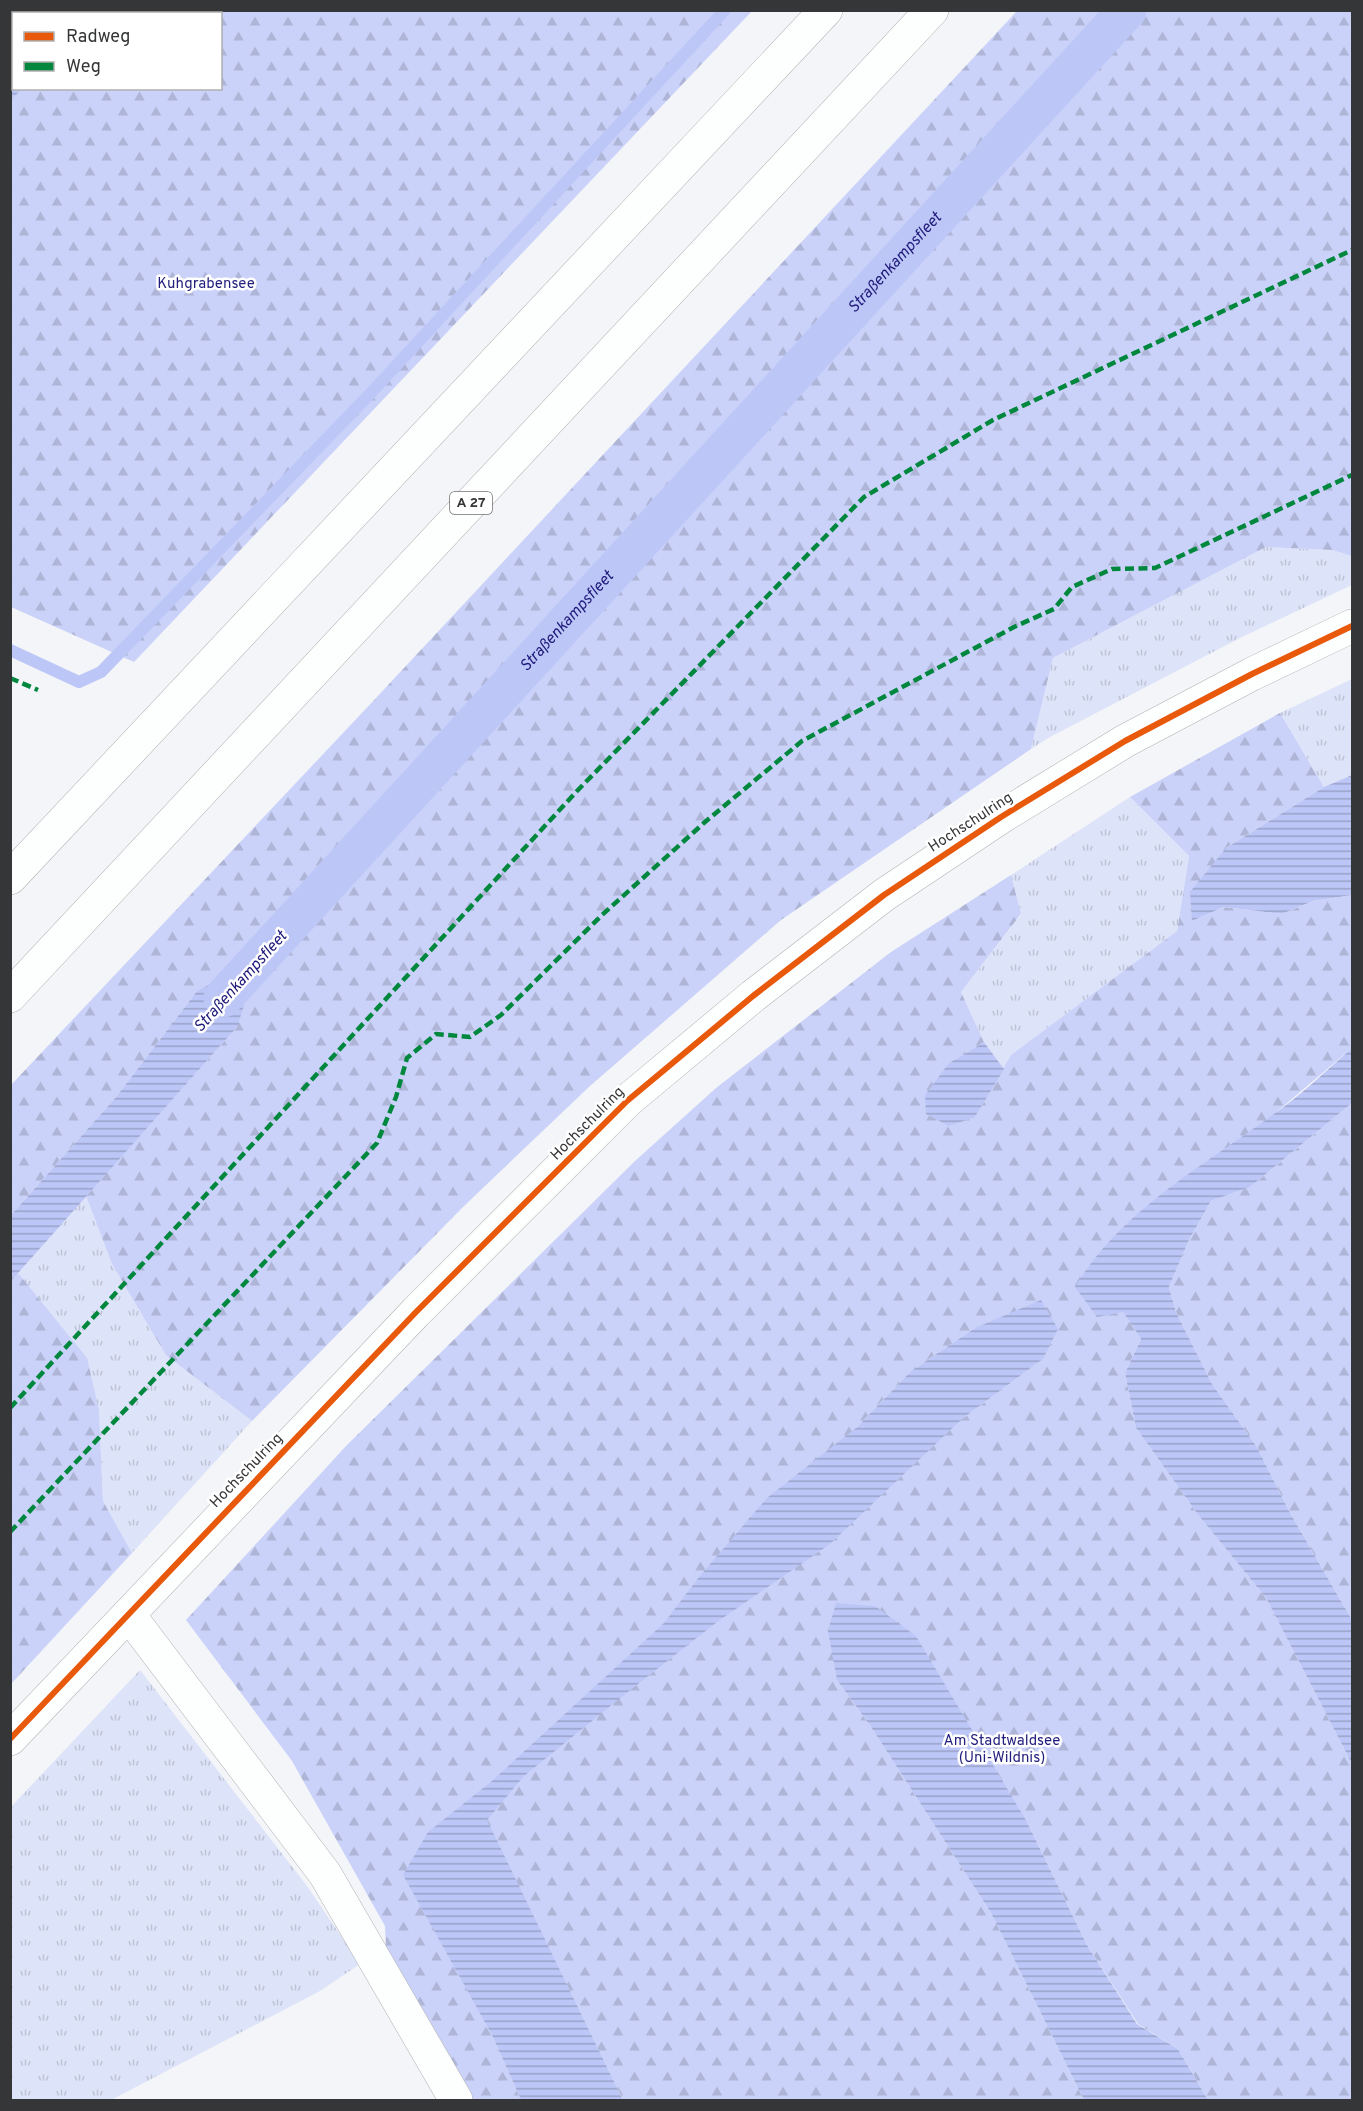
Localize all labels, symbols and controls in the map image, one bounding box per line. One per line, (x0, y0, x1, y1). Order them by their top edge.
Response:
legend (12, 12, 222, 90)
text: Radweg (66, 26, 130, 49)
text: Weg (66, 56, 101, 79)
water label: Straßenkampsfleet (844, 208, 947, 318)
park label: Kuhgrabensee (157, 275, 255, 294)
road number: A 27 (450, 492, 492, 514)
water label: Straßenkampsfleet (516, 566, 619, 676)
street label: Hochschulring (925, 789, 1017, 857)
water label: Straßenkampsfleet (190, 926, 293, 1037)
street label: Hochschulring (547, 1083, 629, 1165)
street label: Hochschulring (206, 1430, 288, 1512)
park label: Am Stadtwaldsee (Uni-Wildnis) (944, 1732, 1060, 1768)

